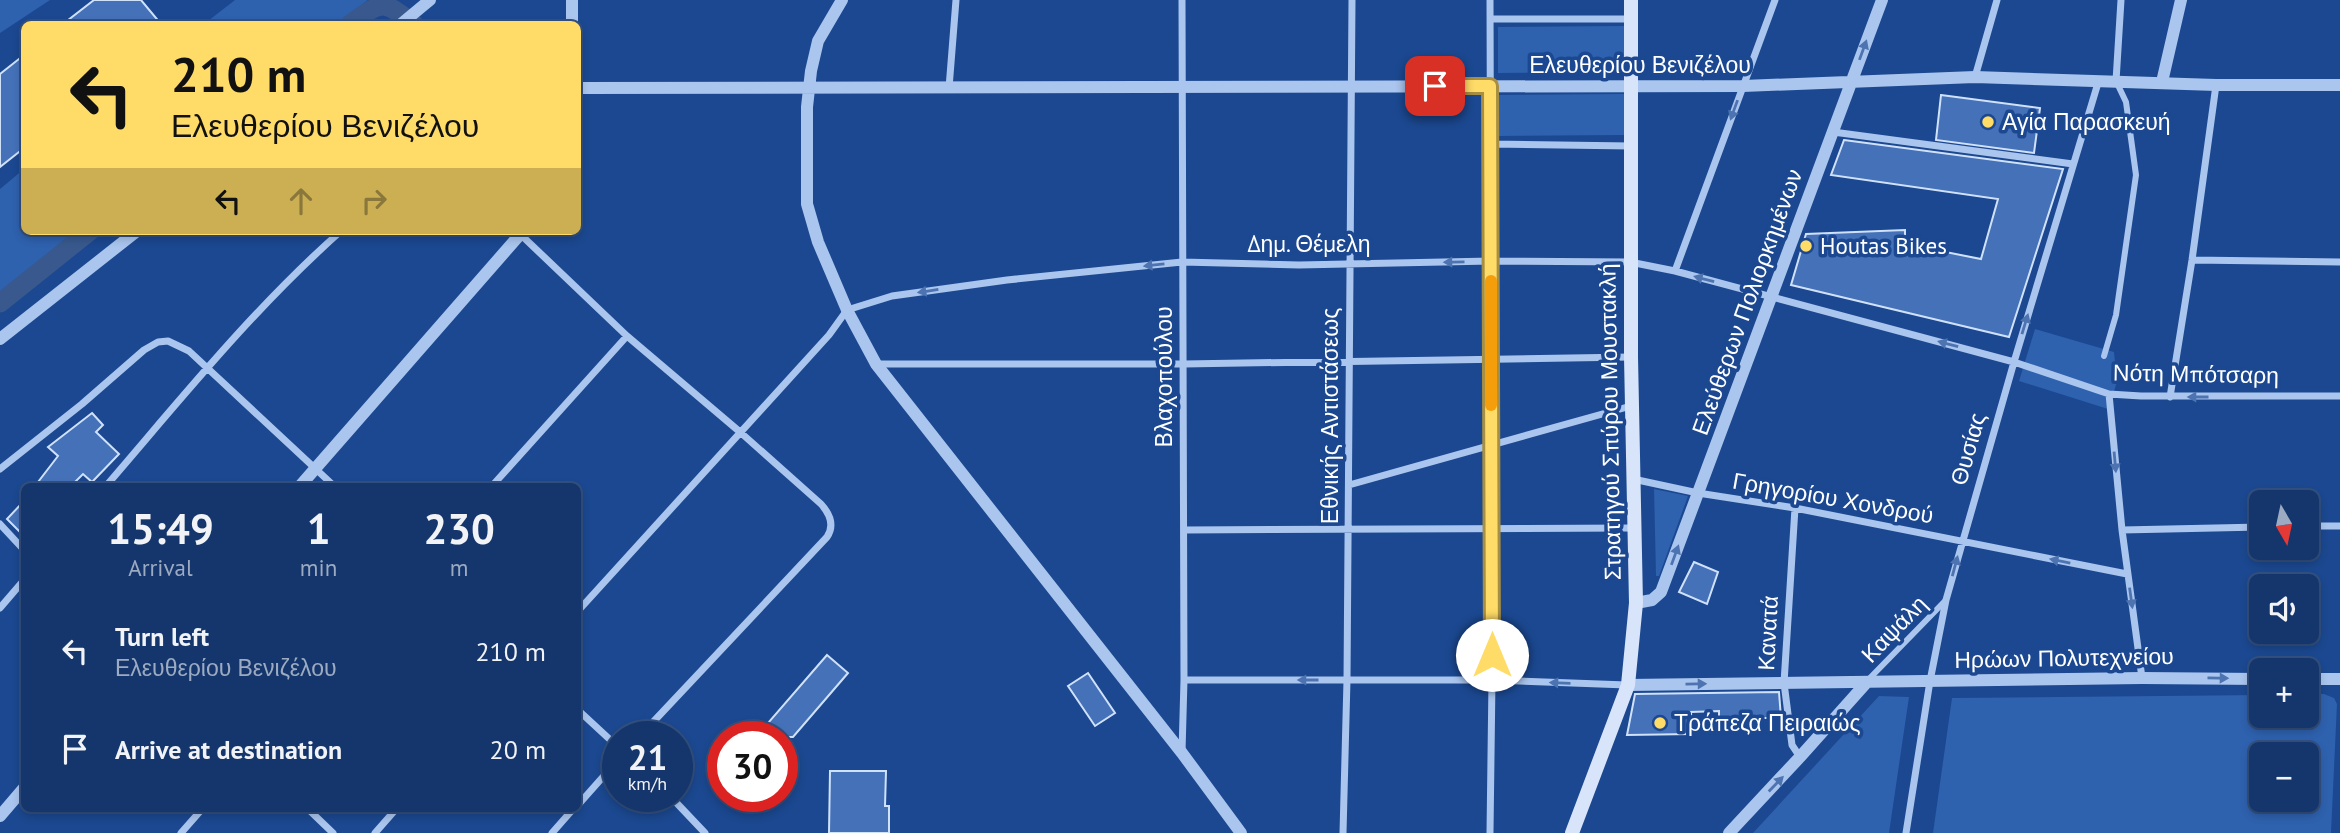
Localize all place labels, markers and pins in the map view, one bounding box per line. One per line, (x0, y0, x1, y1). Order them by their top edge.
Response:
pin (1405, 56, 1465, 116)
place label: Αγία Παρασκευή (2002, 107, 2171, 136)
marker: Αγία Παρασκευή (1980, 114, 1996, 130)
place label: Houtas Bikes (1820, 231, 1947, 260)
marker: Houtas Bikes (1798, 238, 1814, 254)
place label: Τράπεζα Πειραιώς (1674, 708, 1861, 737)
marker: Τράπεζα Πειραιώς (1652, 715, 1668, 731)

